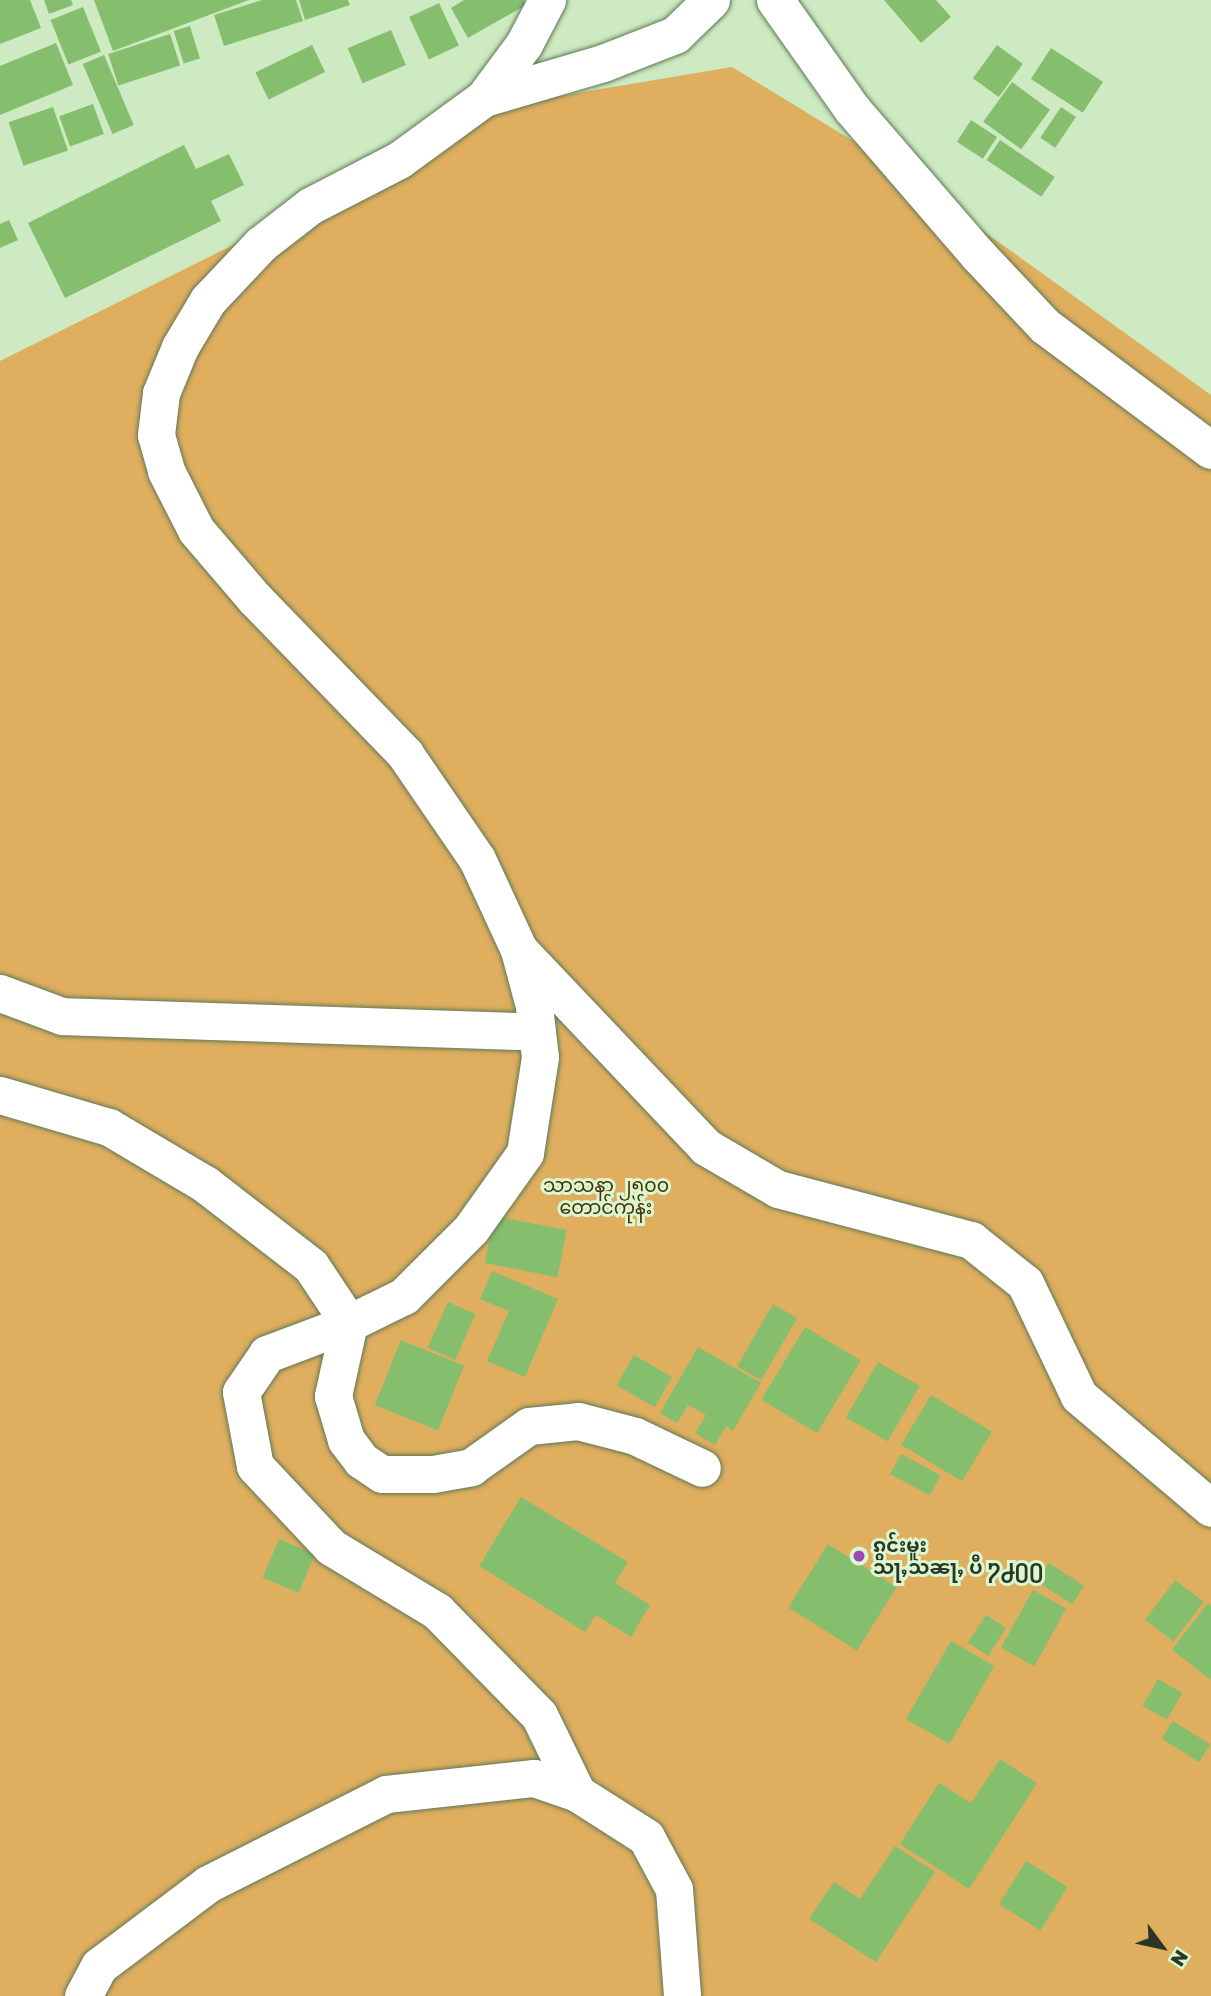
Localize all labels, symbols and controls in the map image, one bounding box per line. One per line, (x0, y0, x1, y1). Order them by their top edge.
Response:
park label: သာသနာ ၂၅၀၀ တောင်ကုန်း (543, 1174, 669, 1218)
place label: ၵွင်းမူး သႃႇသၼႃႇ ပီ ႒႕႐႐ (873, 1534, 1044, 1578)
marker: ၵွင်းမူး သႃႇသၼႃႇ ပီ ႒႕႐႐ (851, 1548, 867, 1564)
north arrow (1127, 1912, 1197, 1982)
text: N (1166, 1946, 1194, 1971)

